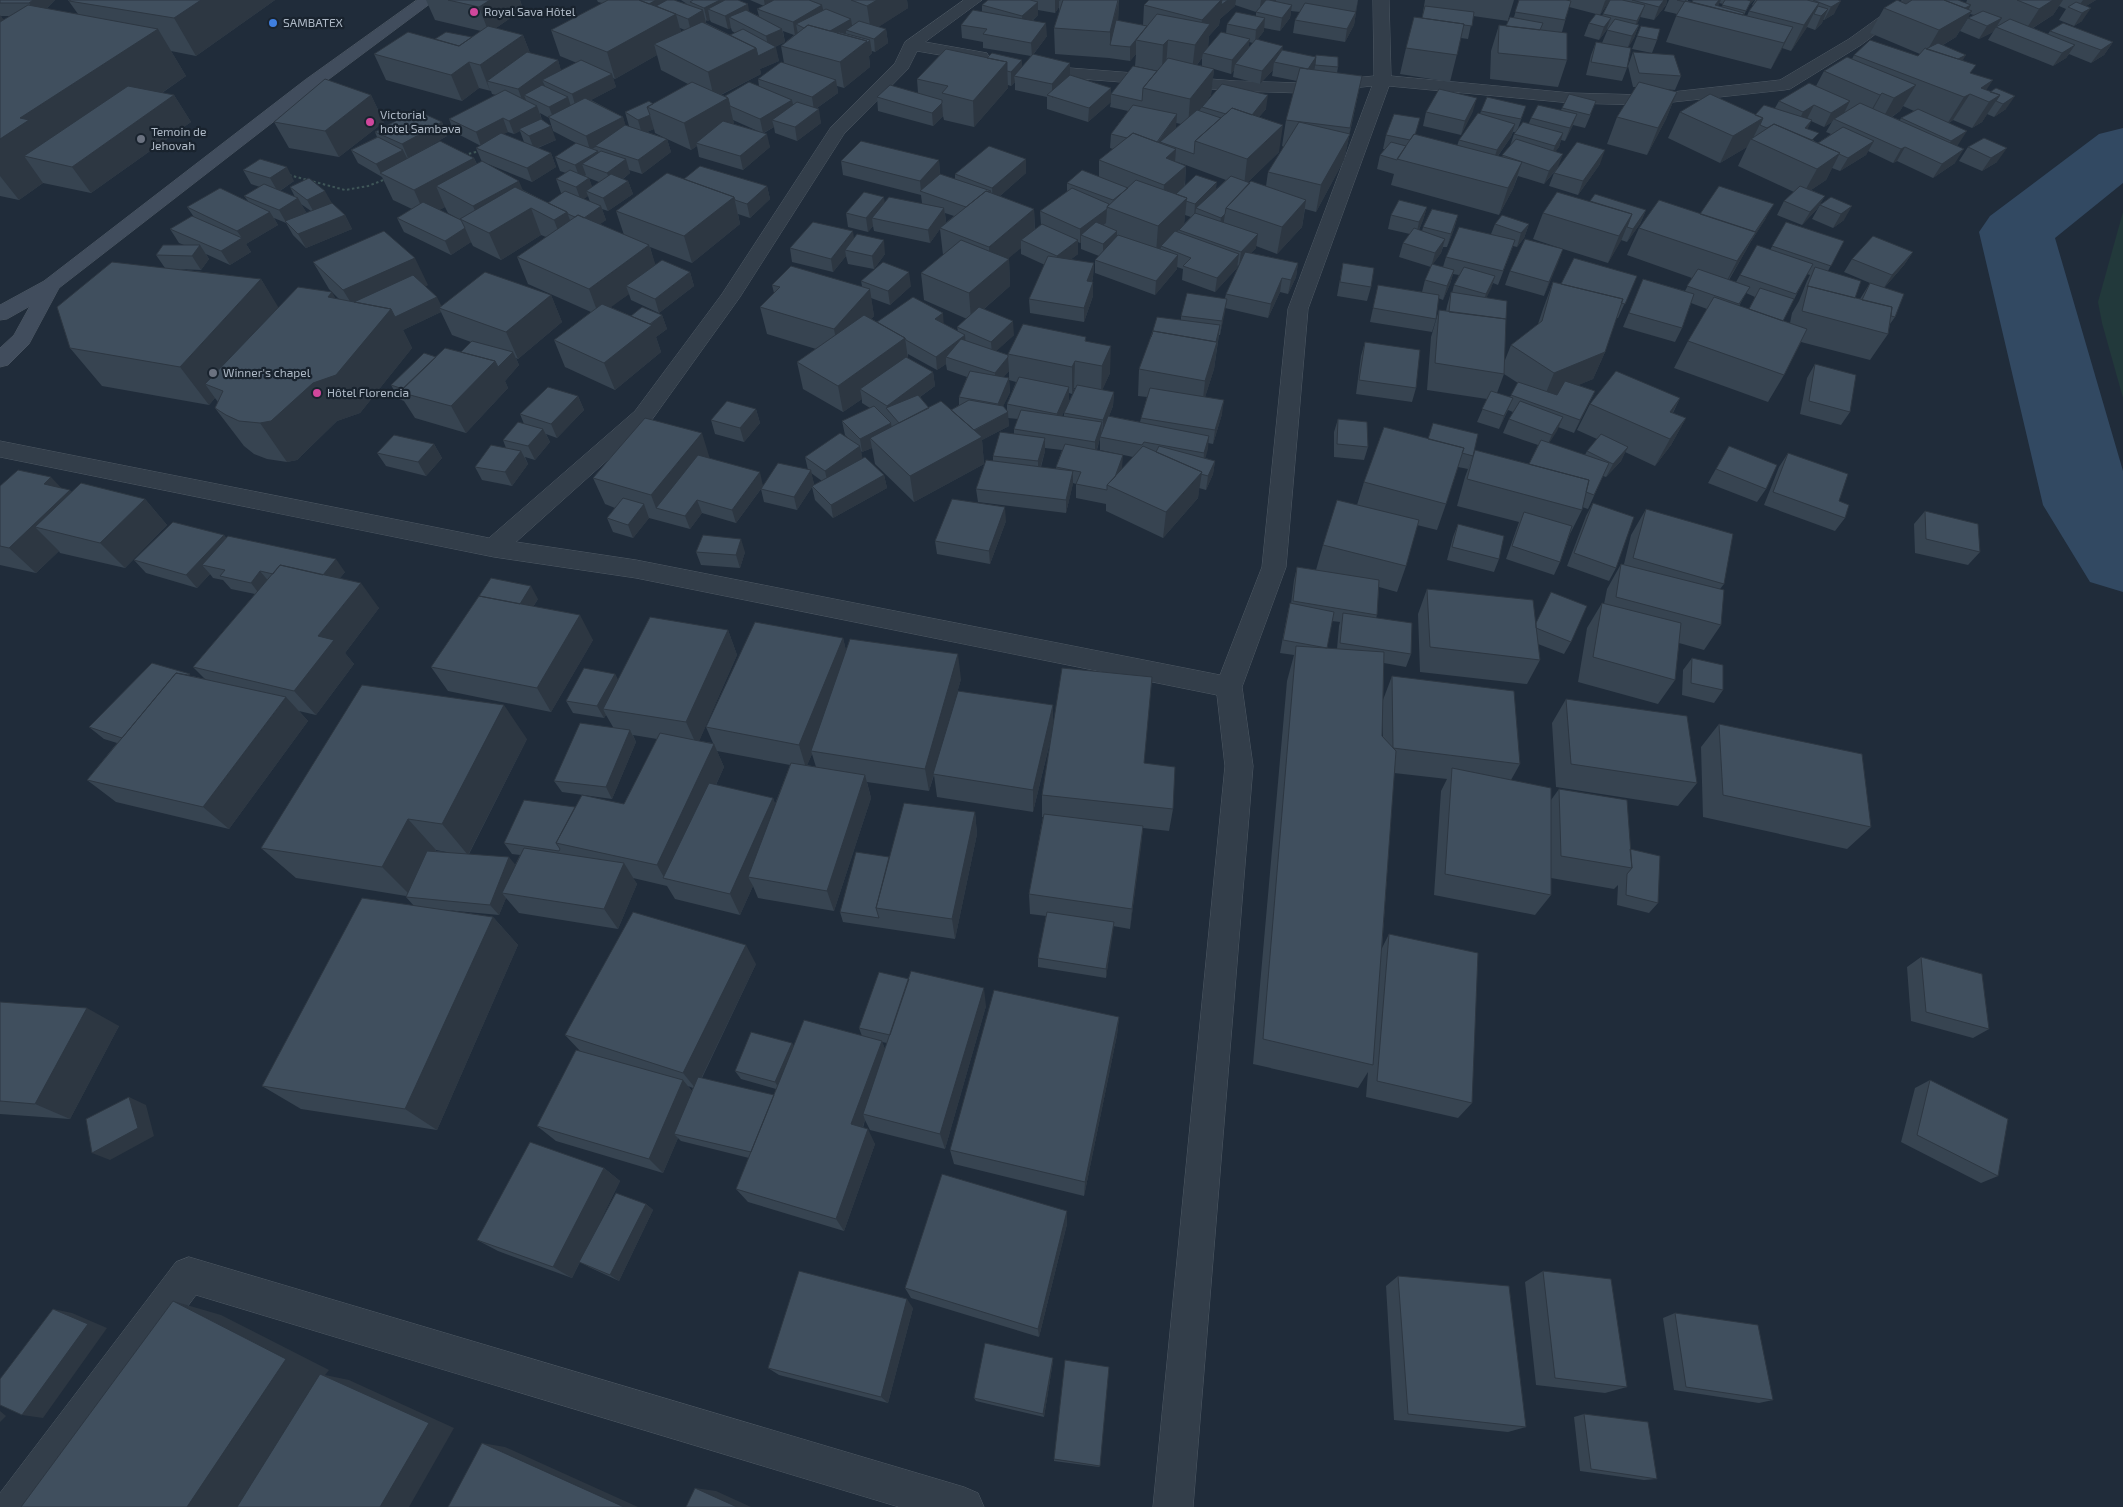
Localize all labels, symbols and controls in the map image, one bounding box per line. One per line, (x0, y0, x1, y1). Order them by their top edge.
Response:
place label: Royal Sava Hôtel (484, 4, 576, 18)
marker: Royal Sava Hôtel (468, 6, 480, 18)
place label: SAMBATEX (283, 15, 344, 29)
marker: SAMBATEX (267, 17, 279, 29)
place label: Victorial hotel Sambava (380, 107, 461, 135)
marker: Victorial hotel Sambava (364, 116, 376, 128)
place label: Temoin de Jehovah (151, 124, 206, 152)
marker: Temoin de Jehovah (135, 133, 147, 145)
place label: Winner's chapel (223, 365, 311, 379)
marker: Winner's chapel (207, 367, 219, 379)
place label: Hôtel Florencia (327, 385, 409, 399)
marker: Hôtel Florencia (311, 387, 323, 399)

